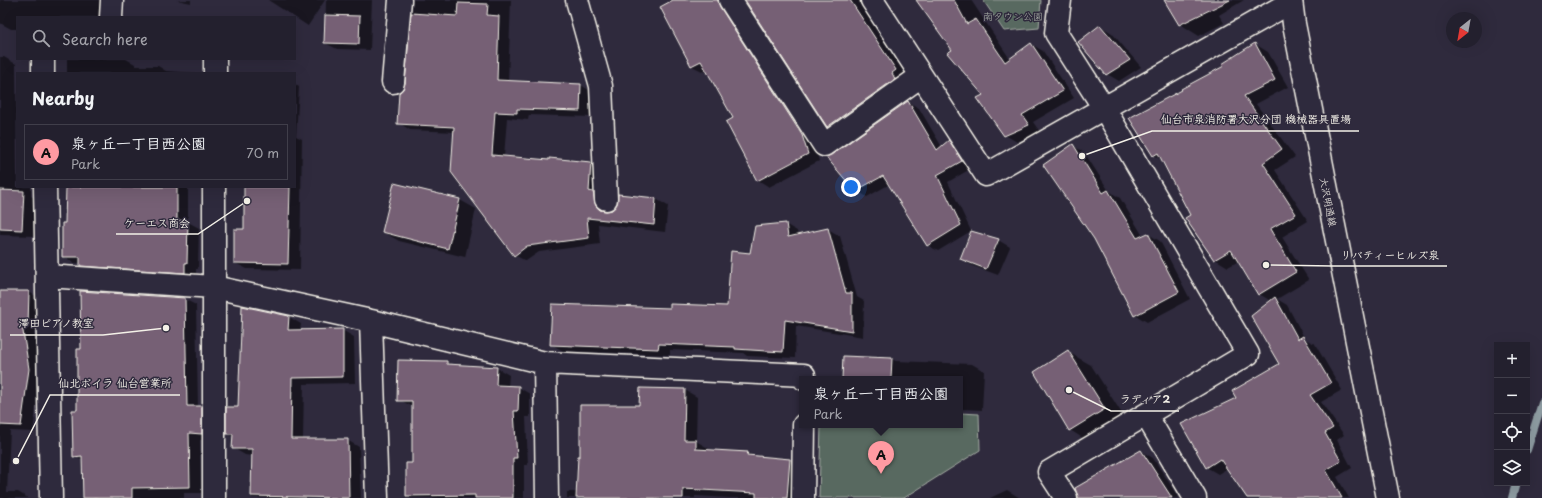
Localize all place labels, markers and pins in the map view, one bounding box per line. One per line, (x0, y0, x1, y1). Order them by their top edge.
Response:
callout: 仙台市泉消防署大沢分団 機械器具置場 (1152, 108, 1359, 131)
callout: ケーエス商会 (116, 211, 198, 234)
callout: リバティーヒルズ泉 (1332, 243, 1447, 266)
callout: 澤田ピアノ教室 (10, 312, 103, 335)
callout: 仙北ボイラ 仙台営業所 (50, 372, 180, 395)
callout: ラディア2 (1111, 388, 1179, 411)
pin: A (868, 441, 894, 474)

